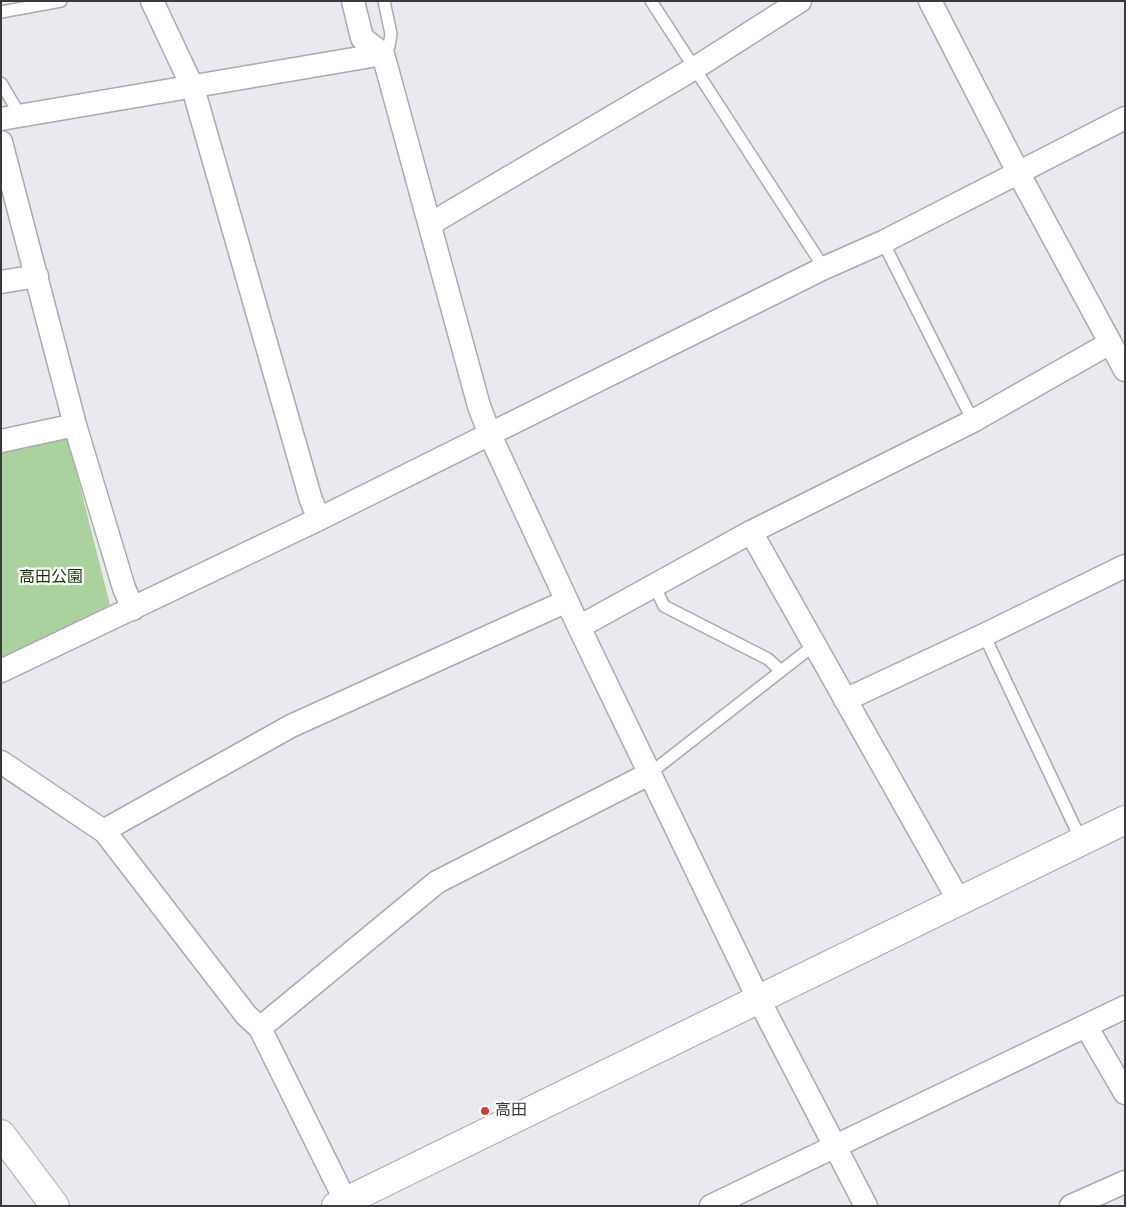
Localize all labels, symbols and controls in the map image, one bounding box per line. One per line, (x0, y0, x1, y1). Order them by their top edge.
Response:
park label: 高田公園 (19, 568, 83, 588)
place label: 高田 (495, 1101, 527, 1121)
marker: 高田 (479, 1105, 491, 1117)

